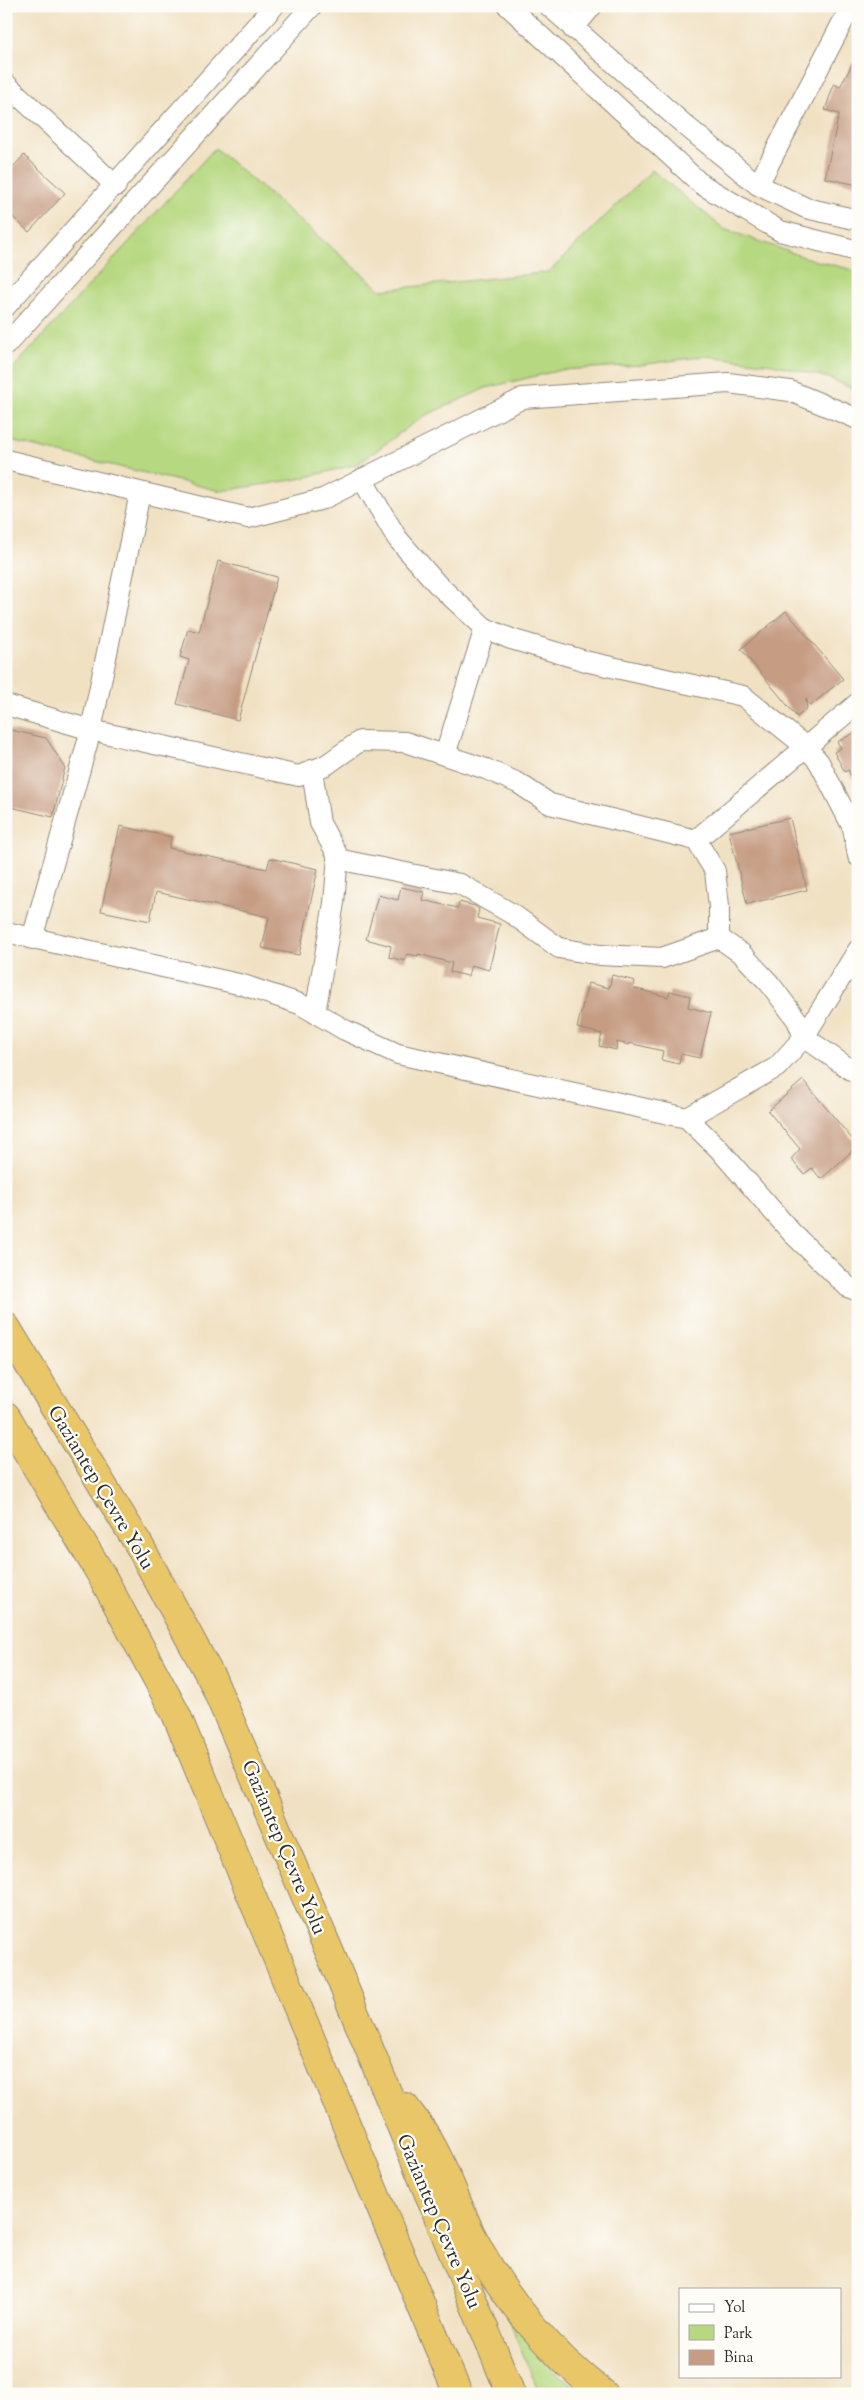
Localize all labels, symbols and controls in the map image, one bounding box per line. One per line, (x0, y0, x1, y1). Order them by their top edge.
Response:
street label: Gaziantep Çevre Yolu (39, 1401, 161, 1576)
street label: Gaziantep Çevre Yolu (233, 1756, 333, 1940)
street label: Gaziantep Çevre Yolu (388, 2130, 488, 2314)
legend (679, 2288, 842, 2378)
text: Yol (724, 2298, 746, 2319)
text: Park (724, 2324, 753, 2345)
text: Bina (724, 2348, 754, 2369)

